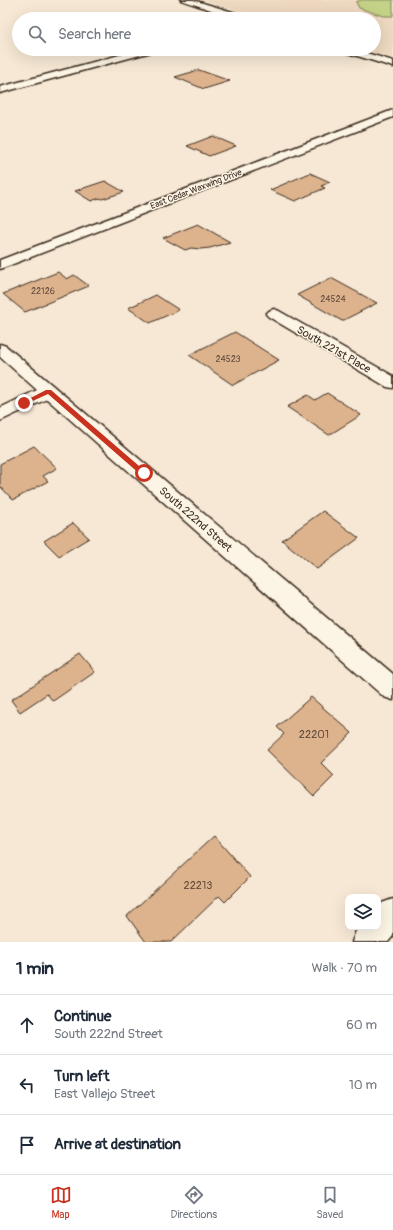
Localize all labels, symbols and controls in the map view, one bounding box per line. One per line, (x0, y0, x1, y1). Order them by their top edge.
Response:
search box (12, 12, 381, 56)
icon: search (26, 23, 48, 45)
text: Search here (58, 25, 131, 44)
street label: East Cedar Waxwing Drive (149, 167, 244, 212)
house number: 22126 (31, 286, 55, 297)
house number: 24524 (320, 294, 346, 305)
street label: South 221st Place (295, 323, 373, 376)
house number: 24523 (216, 354, 240, 365)
route end (15, 394, 33, 412)
route start (135, 464, 153, 482)
street label: South 222nd Street (157, 484, 235, 555)
house number: 22201 (299, 728, 329, 741)
house number: 22213 (184, 879, 212, 892)
map controls (345, 894, 381, 930)
button: layers (345, 894, 381, 930)
text: 1 min (16, 958, 54, 979)
text: Walk · 70 m (311, 960, 377, 976)
text: Continue (54, 1007, 112, 1026)
icon: ahead (16, 1014, 38, 1036)
text: 60 m (346, 1017, 377, 1033)
text: South 222nd Street (54, 1026, 163, 1042)
text: Turn left (54, 1067, 110, 1086)
icon: left (16, 1074, 38, 1096)
text: 10 m (349, 1077, 377, 1093)
text: East Vallejo Street (54, 1086, 155, 1102)
icon: arrive (16, 1134, 38, 1156)
text: Arrive at destination (54, 1135, 181, 1154)
tab: Map (50, 1184, 72, 1221)
tab: Directions (171, 1184, 217, 1221)
tab: Saved (316, 1184, 343, 1221)

